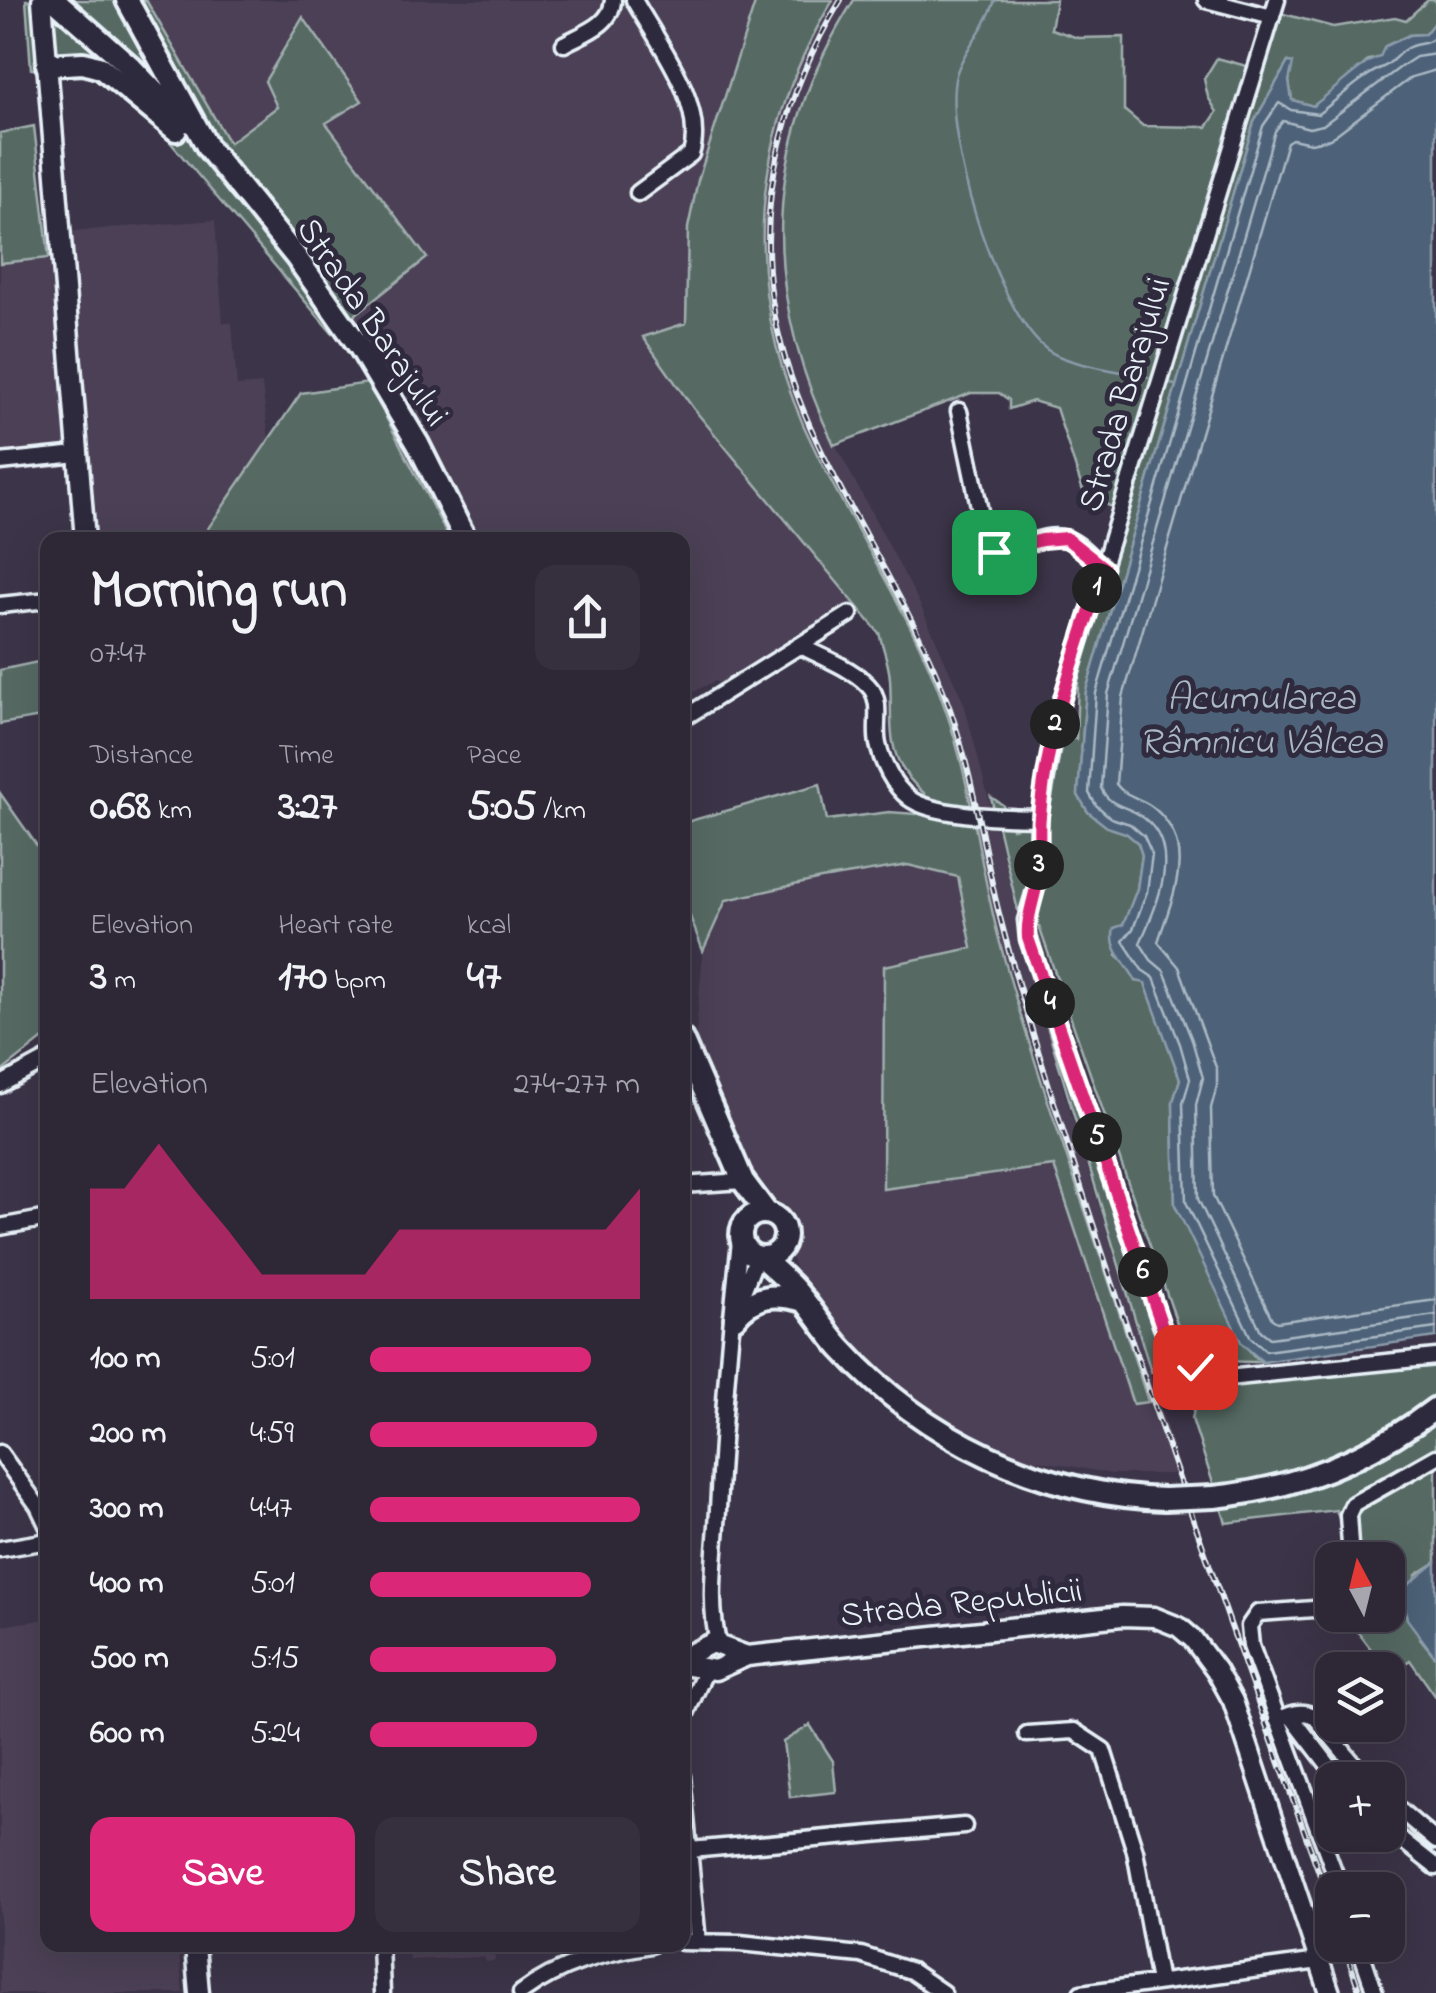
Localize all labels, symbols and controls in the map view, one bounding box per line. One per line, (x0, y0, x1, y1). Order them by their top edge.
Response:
street label: Strada Barajului (282, 208, 460, 438)
street label: Strada Barajului (1067, 272, 1186, 518)
pin (952, 510, 1037, 595)
icon: arrive (967, 525, 1022, 580)
text: Morning run (90, 553, 347, 633)
pin: 1 (1072, 563, 1122, 613)
button: share (535, 565, 640, 670)
text: 1 (1093, 567, 1101, 608)
text: 07:47 (90, 631, 146, 678)
water label: Acumularea Râmnicu Vâlcea (1139, 672, 1383, 772)
pin: 2 (1030, 699, 1080, 749)
text: 2 (1048, 703, 1062, 744)
text: Distance (90, 736, 193, 777)
text: Time (278, 736, 334, 777)
text: Pace (467, 736, 521, 777)
text: 0.68 (90, 777, 151, 838)
text: 3:27 (278, 777, 337, 838)
text: 5:05 (467, 777, 536, 838)
text: km (151, 791, 192, 832)
text: /km (536, 791, 586, 832)
pin: 3 (1014, 840, 1064, 890)
text: 3 (1033, 844, 1045, 885)
text: Elevation (90, 906, 193, 947)
text: Heart rate (278, 906, 393, 947)
text: kcal (467, 906, 511, 947)
text: 3 (90, 947, 107, 1008)
text: 170 (278, 947, 327, 1008)
text: 47 (467, 947, 501, 1008)
text: m (107, 961, 136, 1002)
text: bpm (327, 961, 386, 1002)
pin: 4 (1025, 978, 1075, 1028)
text: 4 (1044, 982, 1056, 1023)
text: Elevation (90, 1062, 208, 1109)
text: 274–277 m (513, 1062, 640, 1109)
pin: 5 (1072, 1112, 1122, 1162)
text: 5 (1089, 1116, 1105, 1157)
pin: 6 (1118, 1247, 1168, 1297)
text: 6 (1137, 1251, 1149, 1292)
pin (1153, 1325, 1238, 1410)
text: 100 m (90, 1336, 161, 1383)
text: 5:01 (250, 1336, 295, 1383)
icon: check (1168, 1340, 1223, 1395)
text: 200 m (90, 1411, 166, 1458)
text: 4:59 (250, 1411, 294, 1458)
text: 300 m (90, 1486, 164, 1533)
text: 4:47 (250, 1486, 292, 1533)
north arrow (1315, 1542, 1405, 1632)
map controls (1315, 1542, 1405, 1962)
text: 400 m (90, 1561, 164, 1608)
text: 5:01 (250, 1561, 295, 1608)
street label: Strada Republicii (838, 1566, 1085, 1643)
text: 500 m (90, 1636, 169, 1683)
text: 5:15 (250, 1636, 300, 1683)
button: layers (1315, 1652, 1405, 1742)
text: 600 m (90, 1711, 165, 1758)
text: 5:24 (250, 1711, 300, 1758)
button: + (1315, 1762, 1405, 1852)
button: Save (90, 1817, 355, 1932)
button: Share (375, 1817, 640, 1932)
button: − (1315, 1872, 1405, 1962)

